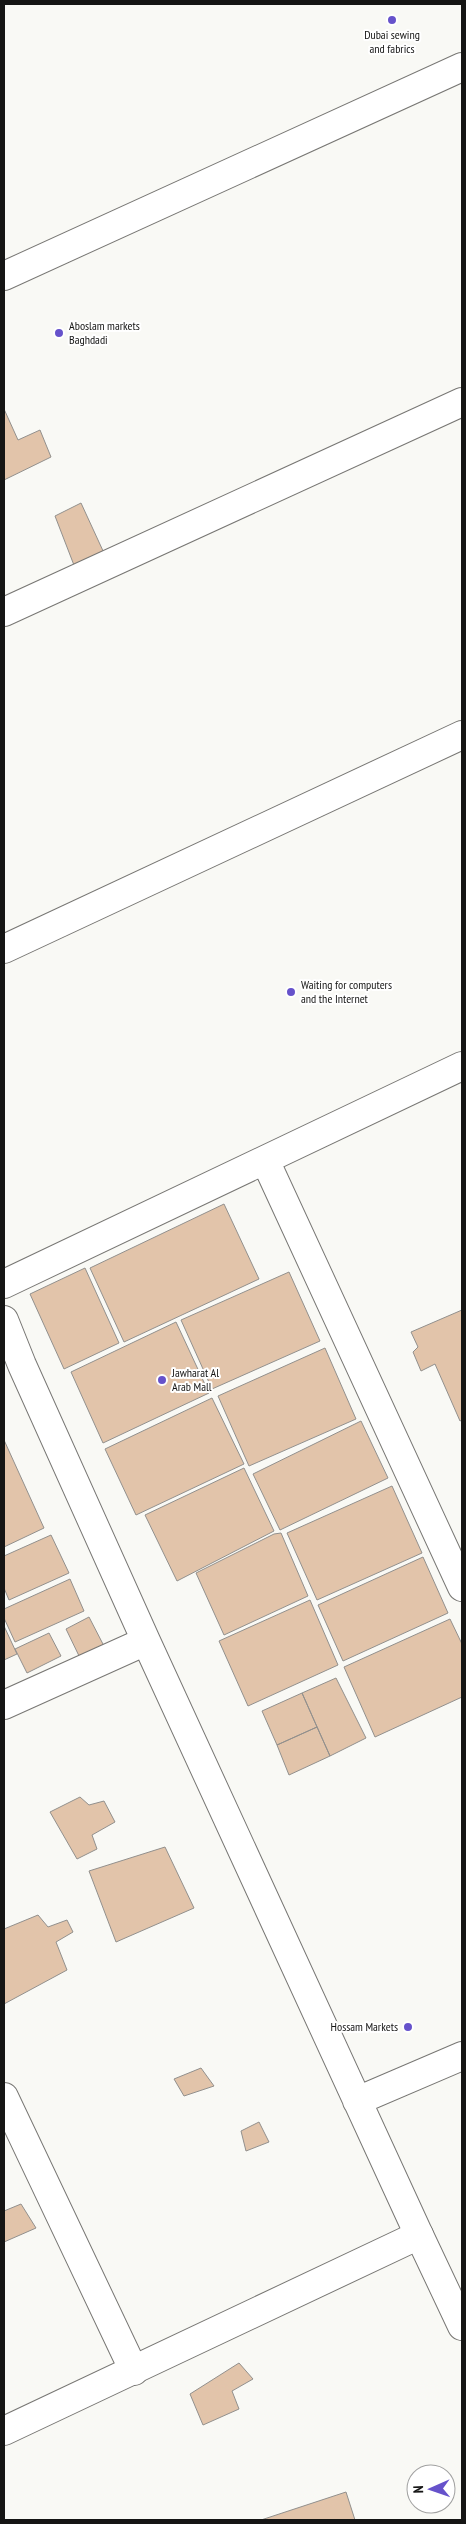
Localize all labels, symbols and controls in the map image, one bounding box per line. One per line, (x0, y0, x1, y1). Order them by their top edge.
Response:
marker: Dubai sewing and fabrics (386, 14, 398, 26)
place label: Dubai sewing and fabrics (364, 27, 420, 56)
place label: Aboslam markets Baghdadi (69, 318, 140, 347)
marker: Aboslam markets Baghdadi (53, 327, 65, 339)
place label: Waiting for computers and the Internet (301, 977, 392, 1006)
marker: Waiting for computers and the Internet (285, 986, 297, 998)
place label: Jawharat Al Arab Mall (171, 1365, 219, 1394)
marker: Jawharat Al Arab Mall (156, 1374, 168, 1386)
place label: Hossam Markets (331, 2019, 398, 2034)
marker: Hossam Markets (402, 2021, 414, 2033)
north arrow (406, 2464, 456, 2514)
text: N (409, 2485, 427, 2494)

